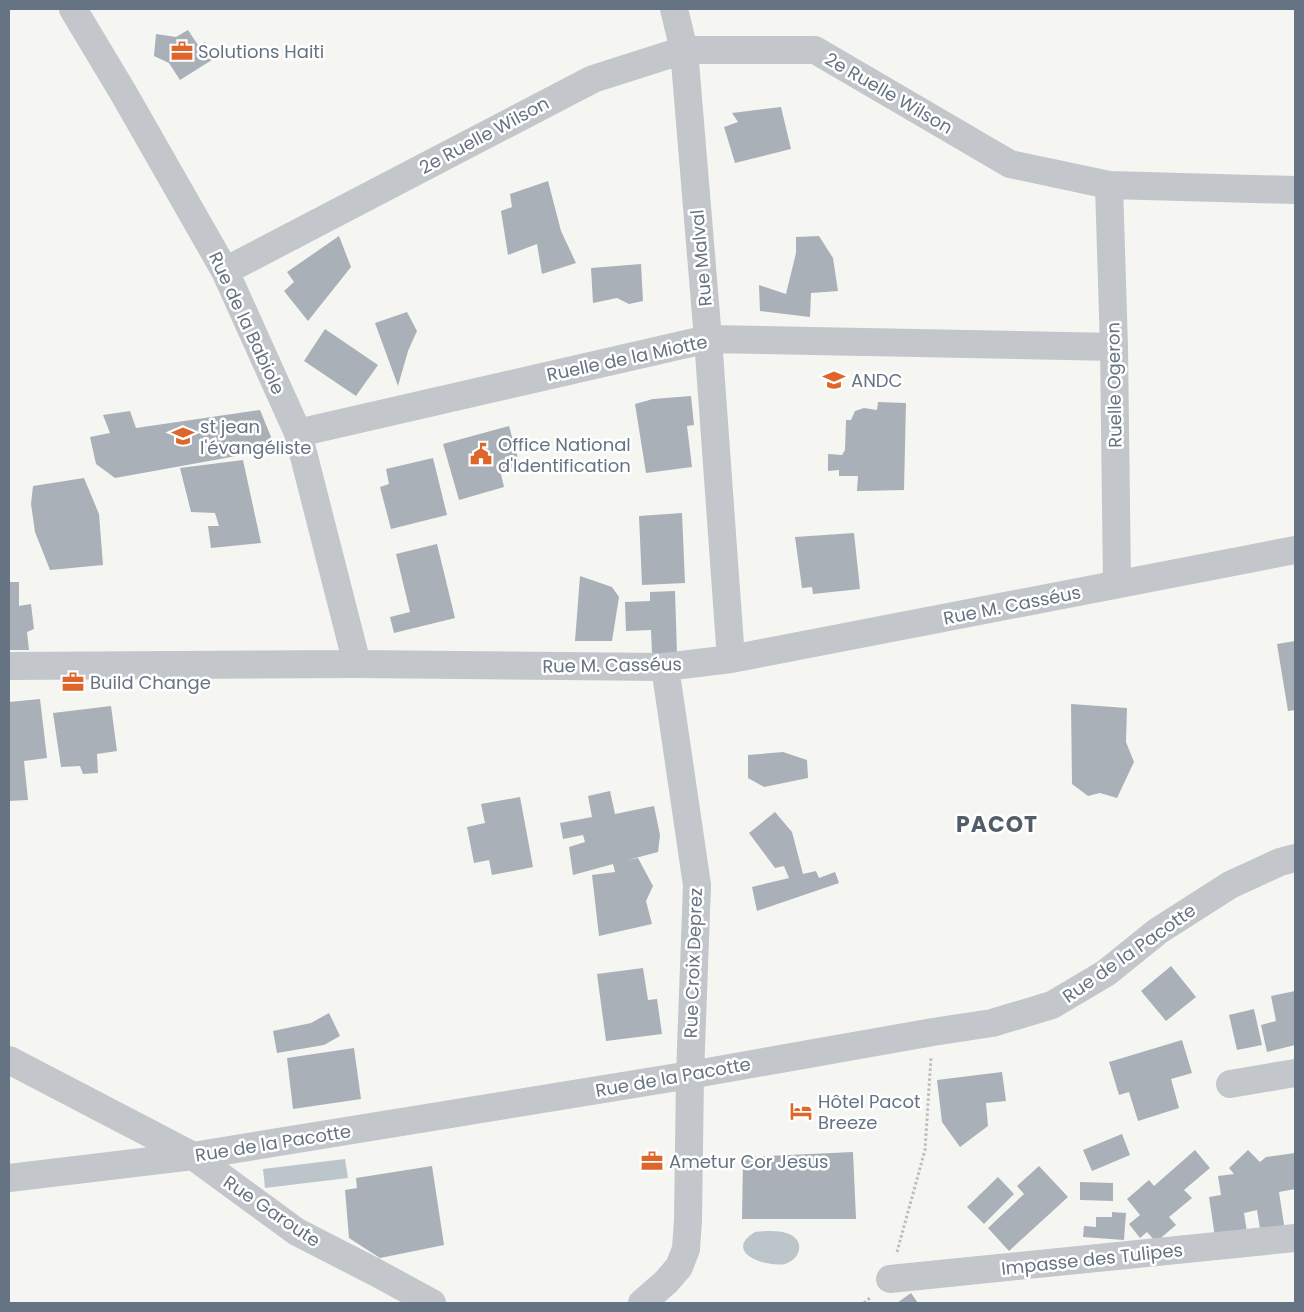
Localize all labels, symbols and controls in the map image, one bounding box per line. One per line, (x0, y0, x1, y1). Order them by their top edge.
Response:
office icon: Solutions Haiti (169, 38, 195, 64)
place label: Solutions Haiti (198, 39, 324, 64)
street label: 2e Ruelle Wilson (821, 46, 957, 140)
street label: 2e Ruelle Wilson (415, 90, 553, 180)
street label: Rue Malval (684, 208, 718, 308)
street label: Rue de la Babiole (203, 248, 291, 398)
street label: Ruelle Ogeron (1100, 322, 1128, 448)
street label: Ruelle de la Miotte (544, 329, 710, 387)
school or university icon: ANDC (821, 367, 847, 393)
place label: ANDC (851, 368, 902, 393)
place label: st jean l'évangéliste (200, 414, 312, 460)
school or university icon: st jean l'évangéliste (170, 423, 196, 449)
place label: Office National d'Identification (498, 432, 631, 478)
public building icon: Office National d'Identification (468, 441, 494, 467)
street label: Rue M. Casséus (941, 579, 1083, 631)
street label: Rue M. Casséus (542, 651, 682, 679)
office icon: Build Change (60, 669, 86, 695)
place label: Build Change (90, 670, 211, 695)
district label: PACOT (956, 809, 1038, 840)
street label: Rue Croix Deprez (678, 887, 708, 1039)
street label: Rue de la Pacotte (1057, 898, 1201, 1008)
street label: Rue de la Pacotte (593, 1051, 753, 1103)
place label: Hôtel Pacot Breeze (818, 1089, 921, 1135)
hotel icon: Hôtel Pacot Breeze (788, 1098, 814, 1124)
street label: Rue de la Pacotte (193, 1118, 353, 1168)
office icon: Ametur Cor Jesus (639, 1148, 665, 1174)
place label: Ametur Cor Jesus (669, 1149, 828, 1174)
street label: Rue Garoute (219, 1169, 325, 1253)
street label: Impasse des Tulipes (1000, 1237, 1184, 1281)

